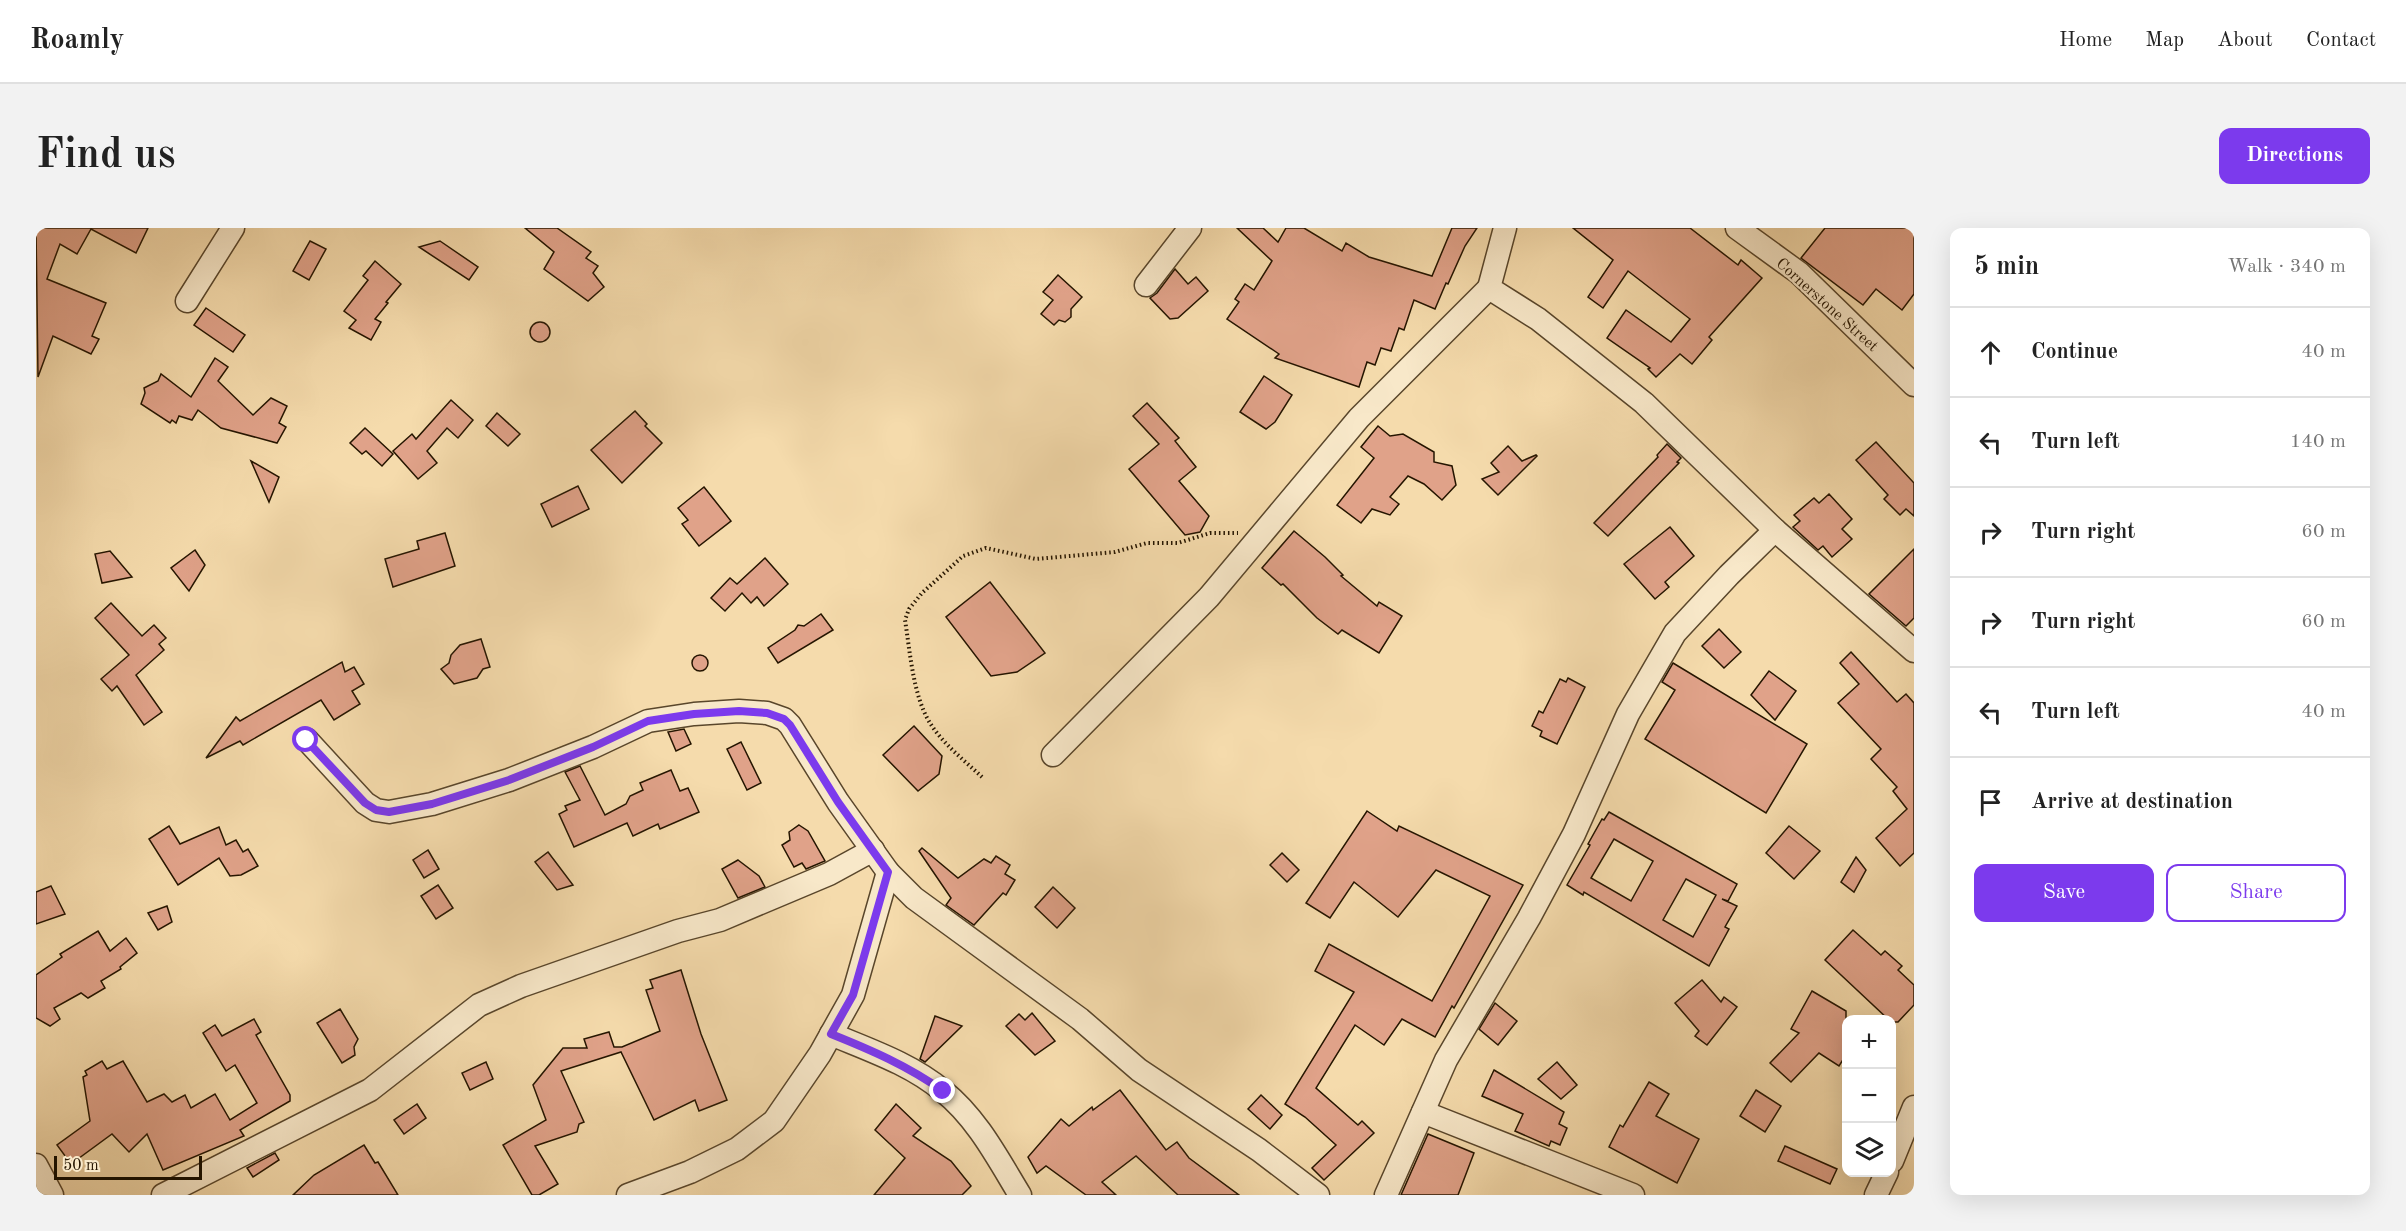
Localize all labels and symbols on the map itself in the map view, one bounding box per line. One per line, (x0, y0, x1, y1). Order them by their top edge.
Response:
street label: Cornerstone Street (1773, 256, 1881, 356)
route start (292, 726, 318, 752)
route end (929, 1077, 955, 1103)
scale bar (54, 1153, 202, 1180)

